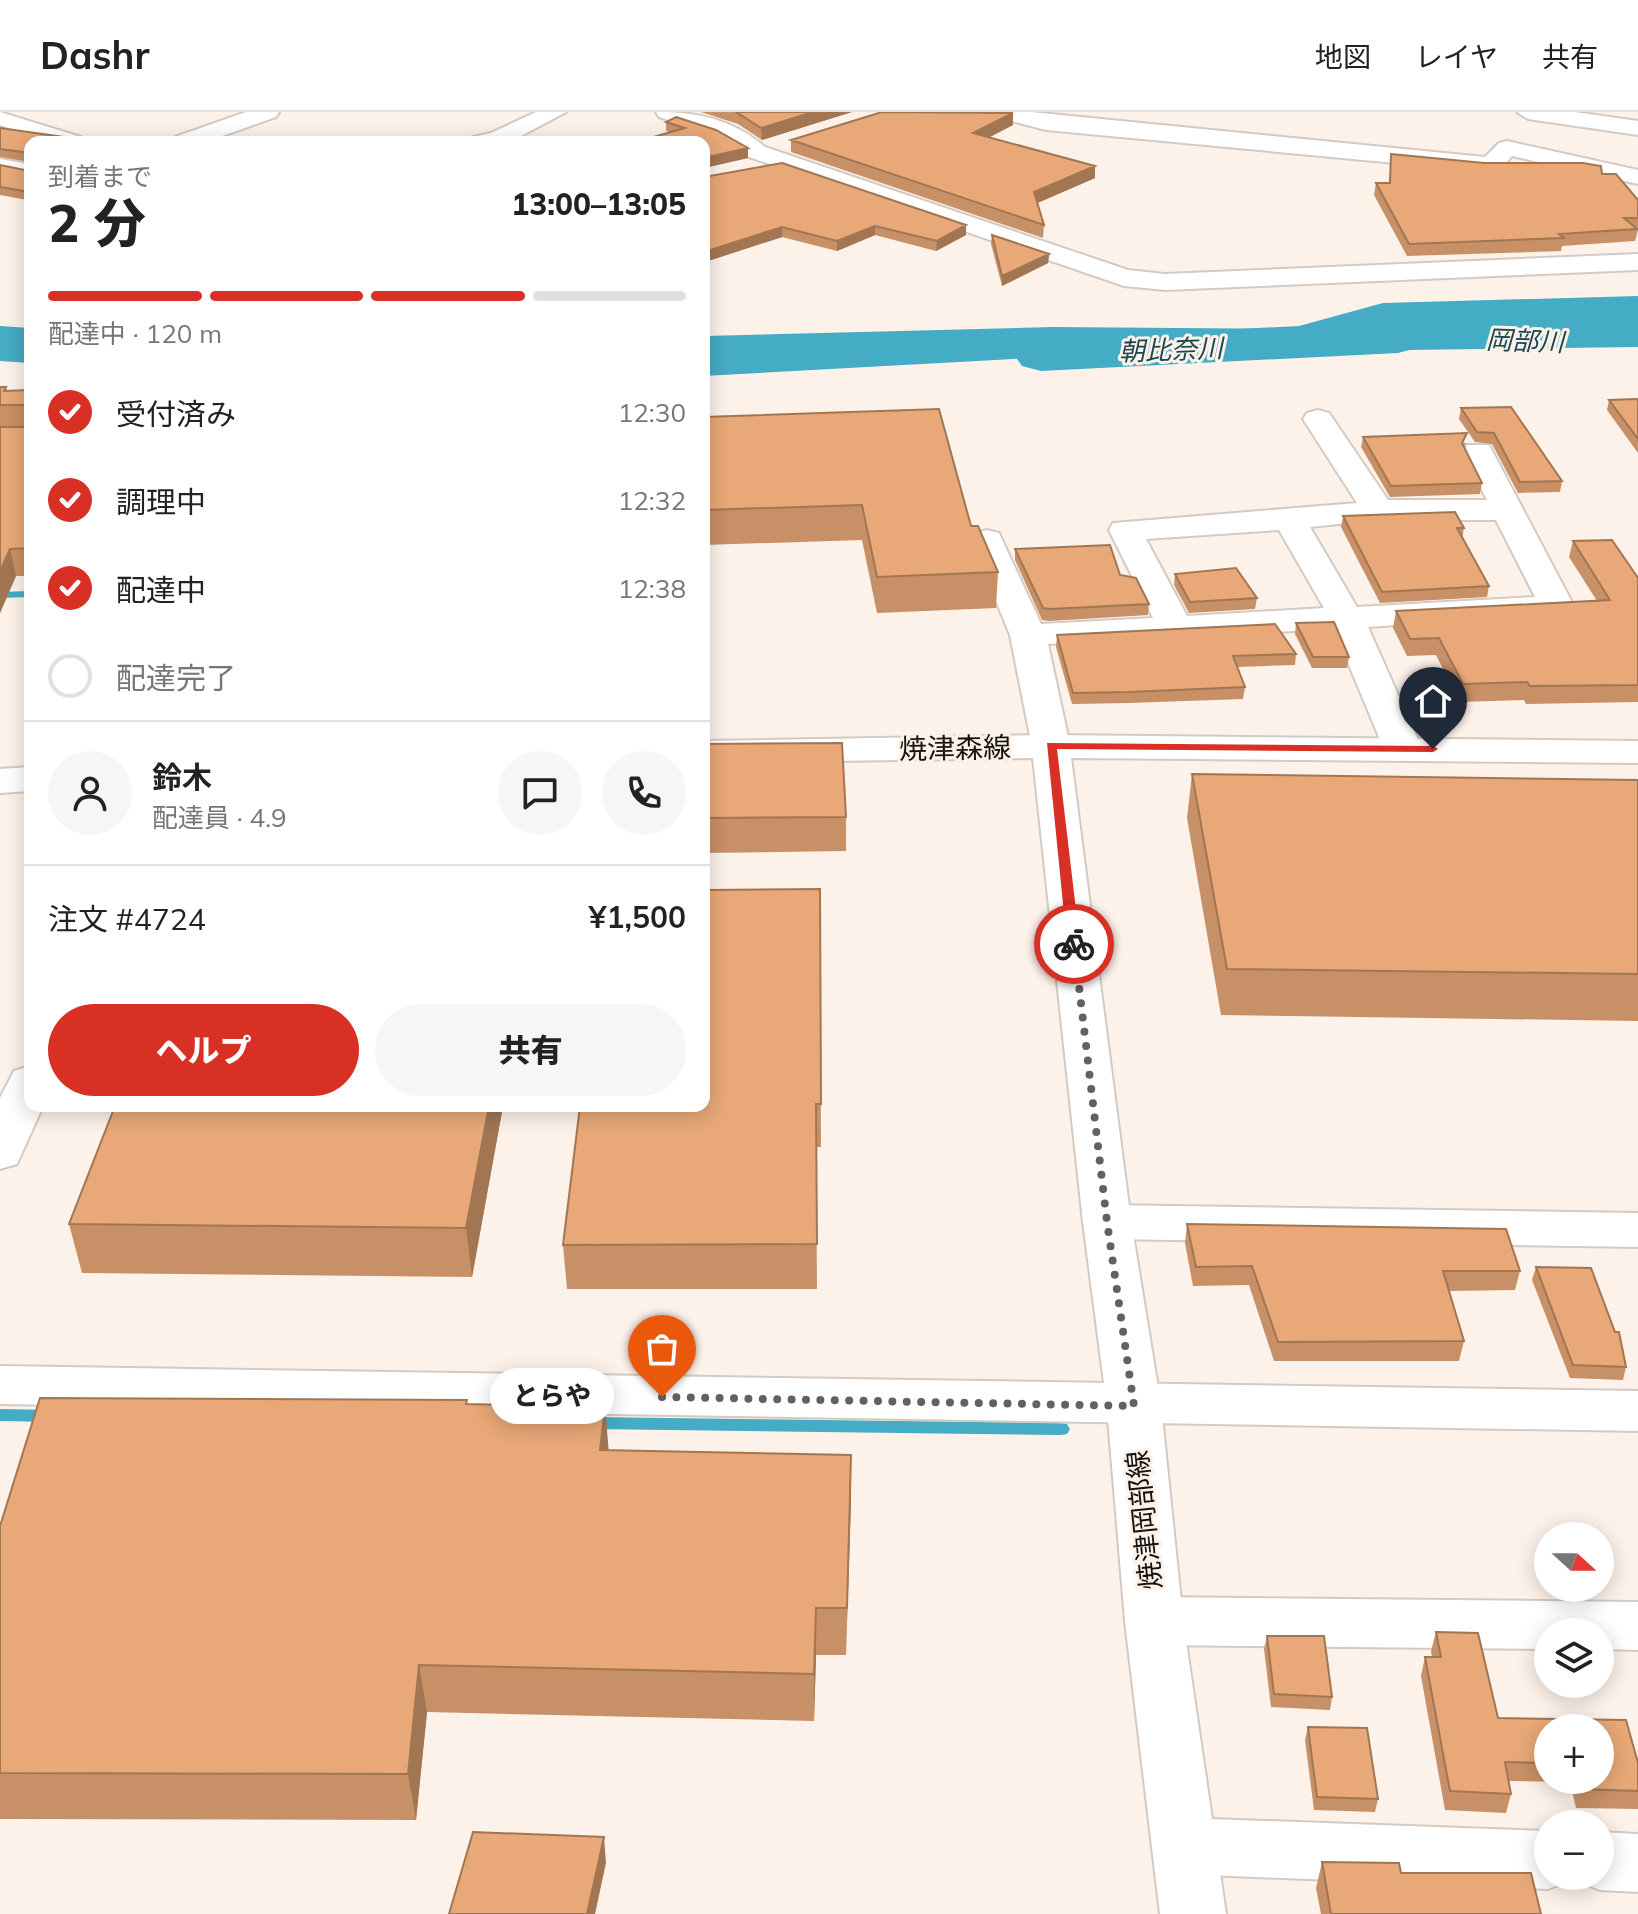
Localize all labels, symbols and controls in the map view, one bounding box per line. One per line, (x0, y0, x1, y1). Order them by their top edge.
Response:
text: Dashr (40, 31, 149, 79)
text: 地図 (1315, 39, 1371, 74)
text: レイヤ (1415, 39, 1498, 74)
text: 共有 (1542, 39, 1598, 74)
text: 到着まで (48, 160, 152, 193)
text: 13:00–13:05 (511, 185, 686, 223)
text: 2 分 (48, 190, 146, 255)
text: 配達中 · 120 m (48, 317, 222, 350)
water label: 岡部川 (1485, 323, 1568, 358)
water label: 朝比奈川 (1118, 331, 1227, 368)
icon: check (48, 390, 92, 434)
text: 受付済み (116, 395, 236, 433)
text: 12:30 (618, 396, 686, 429)
icon: check (48, 478, 92, 522)
text: 調理中 (116, 483, 206, 521)
text: 12:32 (618, 484, 686, 517)
icon: check (48, 566, 92, 610)
text: 配達中 (116, 571, 206, 609)
text: 12:38 (618, 572, 686, 605)
text: 配達完了 (116, 659, 236, 697)
pin (1399, 667, 1467, 749)
icon: home (1411, 679, 1455, 723)
street label: 焼津森線 (899, 729, 1011, 766)
button: person (48, 751, 132, 835)
button: chat (498, 751, 582, 835)
button: phone (602, 751, 686, 835)
text: 鈴木 (152, 758, 212, 796)
text: 配達員 · 4.9 (152, 801, 287, 834)
text: ¥1,500 (589, 898, 686, 936)
text: 注文 #4724 (48, 900, 206, 938)
courier (1034, 904, 1114, 984)
icon: bike (1052, 922, 1096, 966)
button: ヘルプ (48, 1004, 359, 1096)
button: 共有 (375, 1004, 686, 1096)
pin (628, 1315, 696, 1397)
icon: bag (640, 1327, 684, 1371)
callout: とらや (490, 1369, 614, 1425)
text: とらや (513, 1379, 591, 1412)
street label: 焼津岡部線 (1119, 1449, 1168, 1592)
north arrow (1534, 1522, 1614, 1602)
map controls (1534, 1522, 1614, 1890)
button: layers (1534, 1618, 1614, 1698)
button: + (1534, 1714, 1614, 1794)
button: − (1534, 1810, 1614, 1890)

